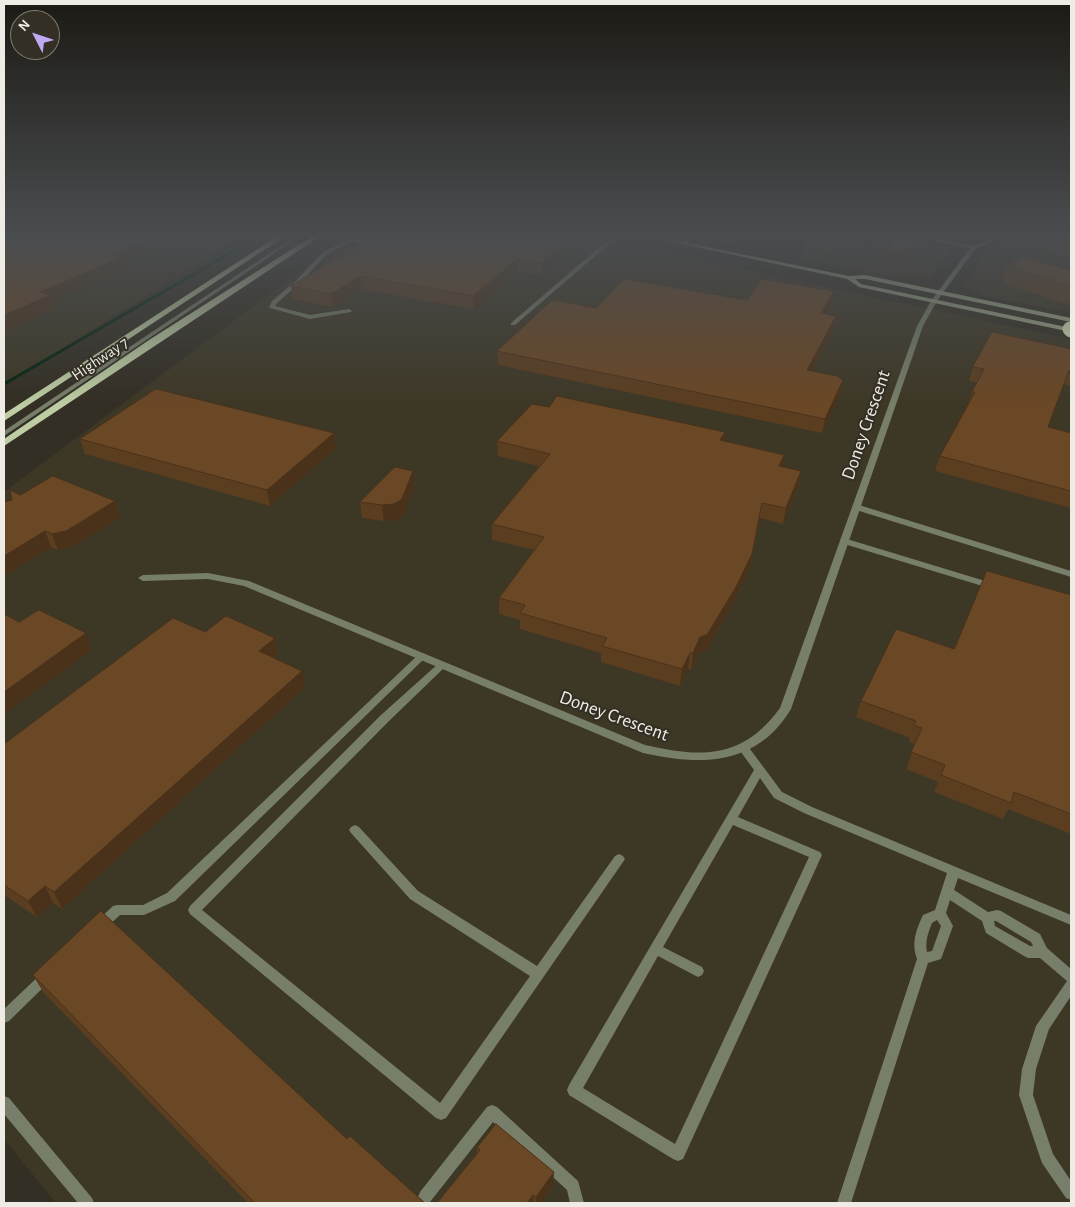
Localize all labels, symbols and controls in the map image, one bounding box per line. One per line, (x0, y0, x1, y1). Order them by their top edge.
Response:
north arrow (10, 10, 60, 60)
text: N (16, 18, 33, 34)
street label: Highway 7 (68, 333, 132, 385)
street label: Doney Crescent (837, 367, 895, 483)
street label: Doney Crescent (556, 686, 672, 746)

